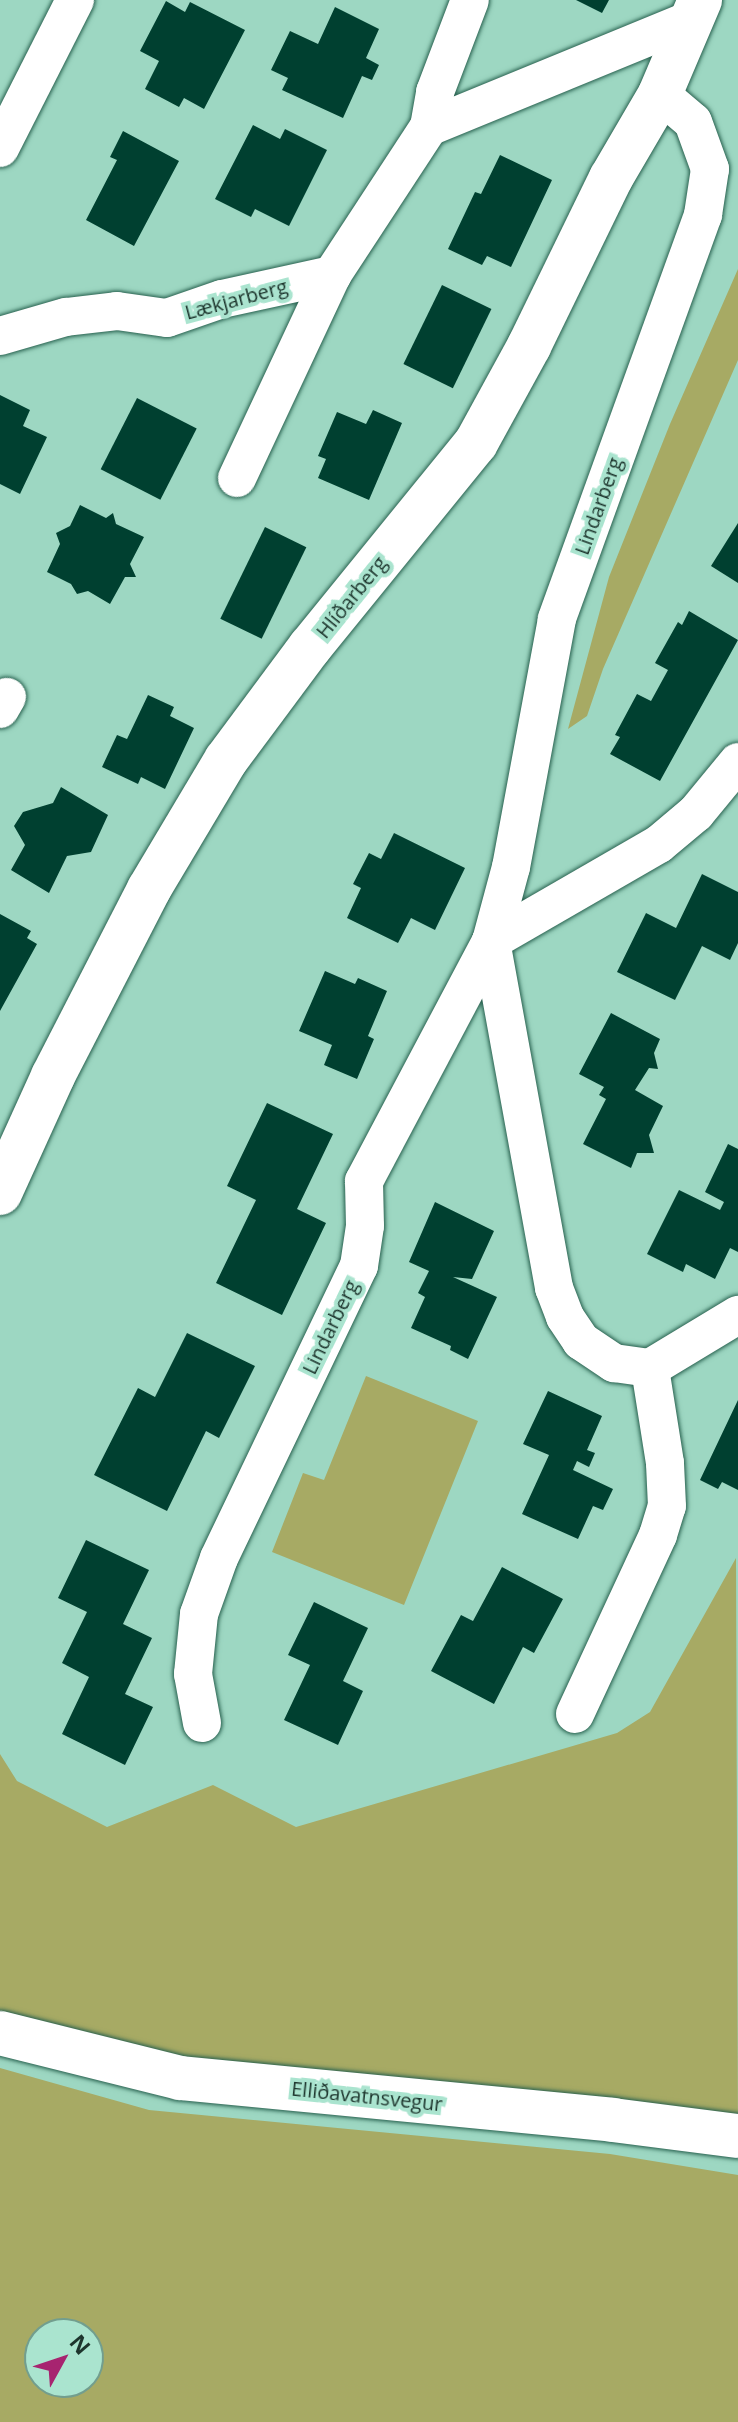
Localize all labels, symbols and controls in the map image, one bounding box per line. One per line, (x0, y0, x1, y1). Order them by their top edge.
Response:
street label: Lækjarberg (182, 274, 290, 324)
street label: Lindarberg (569, 454, 627, 558)
street label: Hlíðarberg (311, 551, 391, 643)
street label: Lindarberg (297, 1276, 363, 1378)
street label: Elliðavatnsvegur (290, 2076, 444, 2116)
north arrow (24, 2318, 104, 2398)
text: N (64, 2327, 98, 2360)

